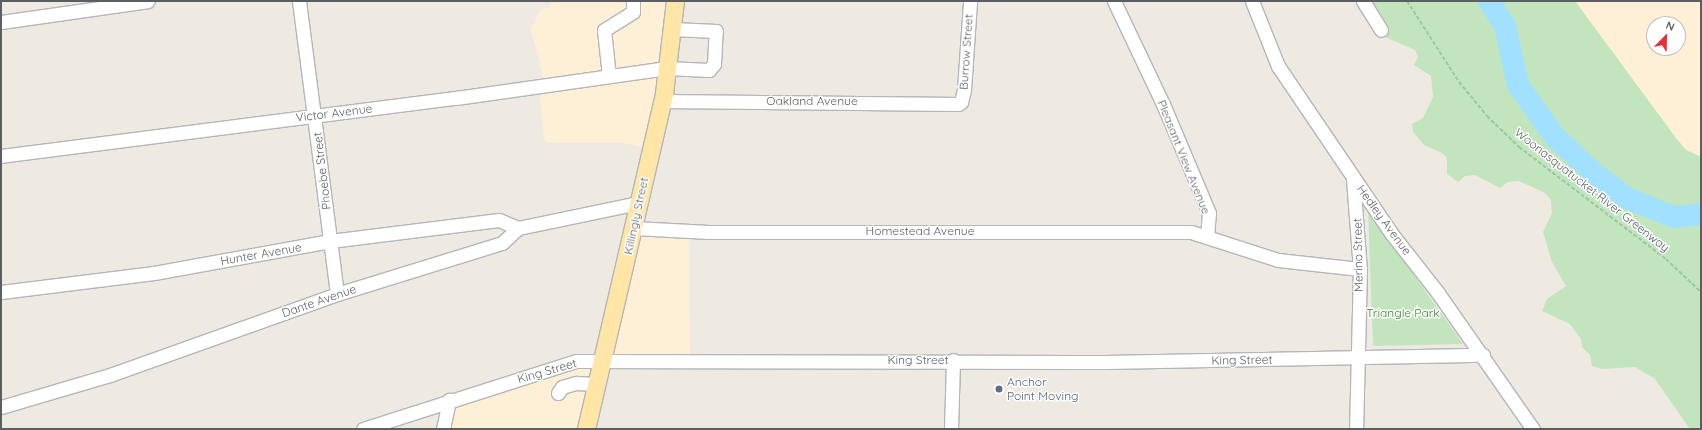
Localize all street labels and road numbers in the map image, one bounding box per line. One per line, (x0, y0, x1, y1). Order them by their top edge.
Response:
street label: Burrow Street (956, 14, 976, 90)
street label: Oakland Avenue (766, 94, 858, 108)
street label: Pleasant View Avenue (1155, 98, 1213, 216)
street label: Victor Avenue (295, 101, 373, 125)
street label: Woonasquatucket River Greenway (1512, 125, 1672, 255)
street label: Phoebe Street (310, 131, 334, 211)
street label: Killingly Street (621, 176, 651, 256)
street label: Hedley Avenue (1354, 182, 1414, 258)
street label: Merino Street (1350, 218, 1366, 292)
street label: Homestead Avenue (866, 224, 974, 238)
street label: Hunter Avenue (219, 240, 303, 268)
street label: Dante Avenue (280, 282, 358, 320)
street label: King Street (1211, 352, 1273, 368)
street label: King Street (887, 353, 949, 367)
street label: King Street (516, 356, 578, 386)

